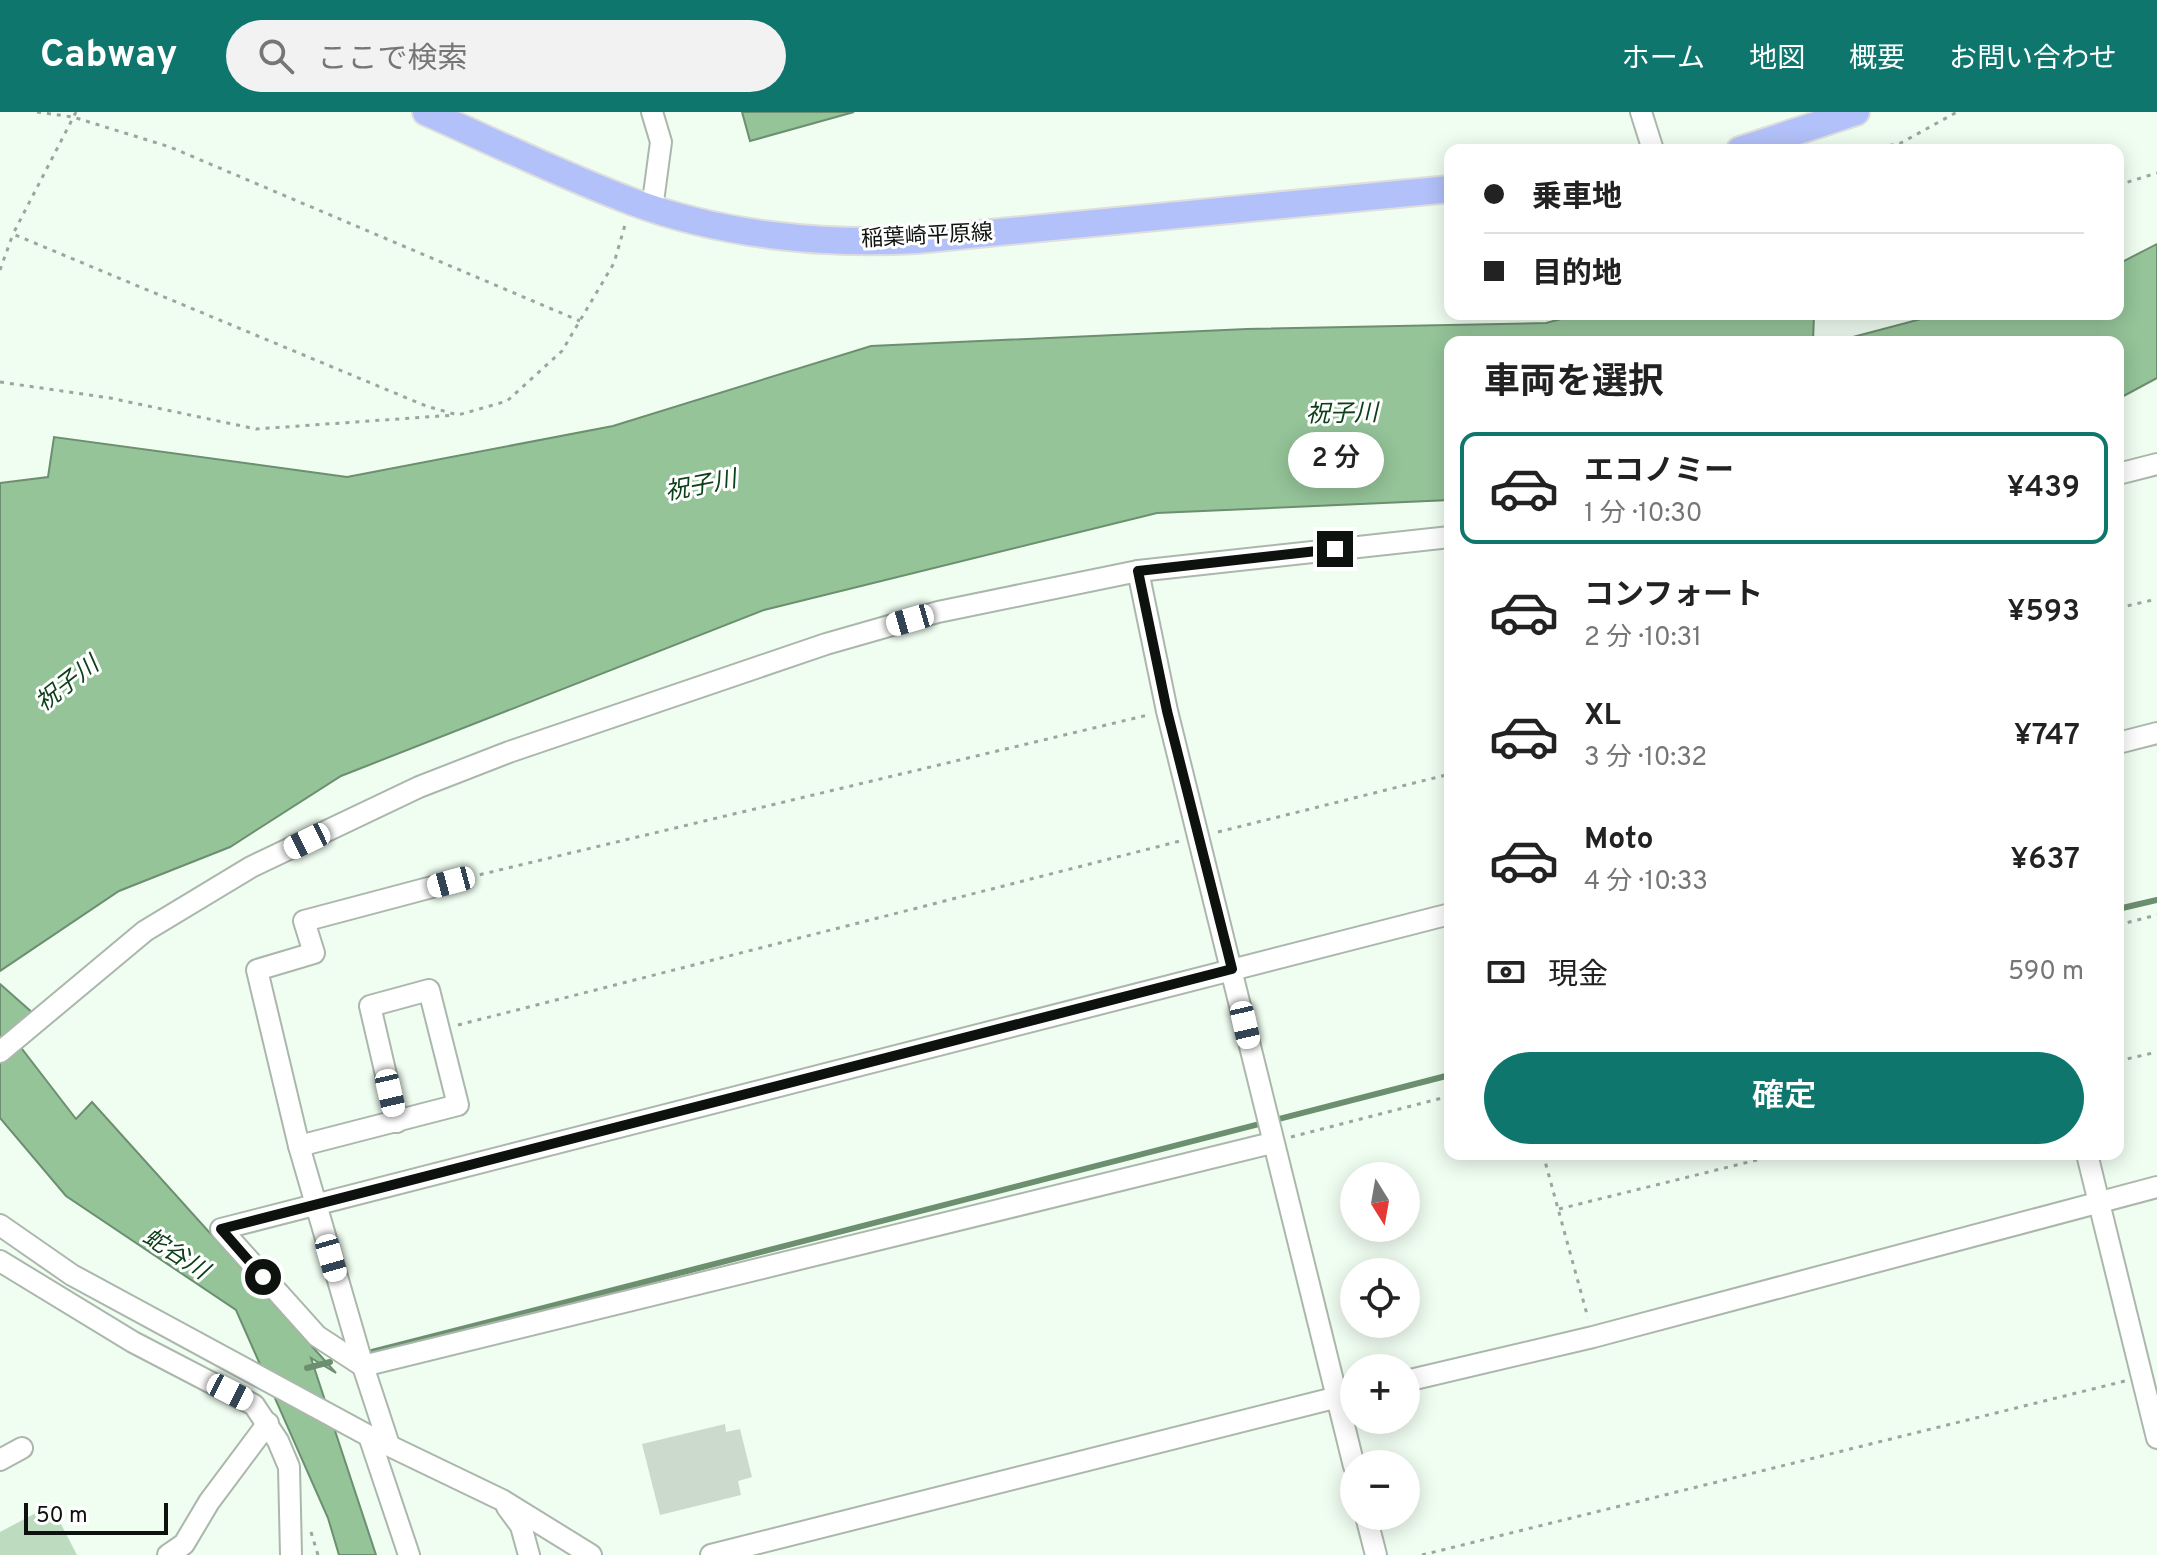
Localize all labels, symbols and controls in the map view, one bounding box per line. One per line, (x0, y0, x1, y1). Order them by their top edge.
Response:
search box (226, 20, 786, 92)
text: Cabway (40, 32, 178, 81)
icon: search (254, 34, 298, 78)
text: ここで検索 (318, 42, 468, 79)
text: ホーム (1622, 42, 1705, 78)
text: 地図 (1749, 42, 1805, 78)
text: 概要 (1849, 42, 1905, 78)
text: お問い合わせ (1949, 42, 2117, 78)
text: 乗車地 (1532, 180, 1622, 217)
street label: 稲葉崎平原線 (860, 220, 994, 254)
text: 目的地 (1532, 257, 1622, 294)
text: 車両を選択 (1484, 361, 1664, 407)
water label: 祝子川 (1306, 399, 1381, 431)
callout: 2 分 (1287, 433, 1383, 489)
text: 2 分 (1312, 443, 1360, 476)
icon: car (1488, 452, 1560, 524)
text: エコノミー (1584, 454, 1734, 491)
water label: 祝子川 (663, 465, 742, 509)
text: ¥439 (2007, 470, 2080, 507)
text: 1 分 · 10:30 (1584, 498, 1702, 531)
route end (1317, 531, 1353, 567)
icon: car (1488, 576, 1560, 648)
text: コンフォート (1584, 578, 1763, 615)
text: ¥593 (2008, 594, 2080, 631)
car (884, 602, 936, 638)
text: 2 分 · 10:31 (1584, 622, 1702, 655)
water label: 祝子川 (30, 649, 108, 719)
text: XL (1584, 698, 1621, 735)
icon: car (1488, 700, 1560, 772)
text: ¥747 (2014, 718, 2080, 755)
text: 3 分 · 10:32 (1584, 742, 1707, 775)
car (280, 820, 334, 862)
text: Moto (1584, 822, 1654, 859)
icon: car (1488, 824, 1560, 896)
text: ¥637 (2010, 842, 2080, 879)
car (425, 864, 477, 900)
text: 4 分 · 10:33 (1584, 866, 1708, 899)
icon: cash (1484, 950, 1528, 994)
text: 590 m (2008, 956, 2084, 989)
text: 現金 (1548, 958, 1608, 995)
car (1228, 999, 1262, 1051)
button: 確定 (1484, 1052, 2084, 1144)
car (373, 1067, 407, 1119)
north arrow (1340, 1162, 1420, 1242)
map controls (1340, 1162, 1420, 1530)
water label: 蛇谷川 (137, 1223, 216, 1289)
car (313, 1232, 349, 1284)
button: locate (1340, 1258, 1420, 1338)
route start (245, 1259, 281, 1295)
button: + (1340, 1354, 1420, 1434)
car (203, 1370, 257, 1414)
button: − (1340, 1450, 1420, 1530)
scale bar (24, 1499, 168, 1535)
text: 50 m (36, 1503, 88, 1530)

